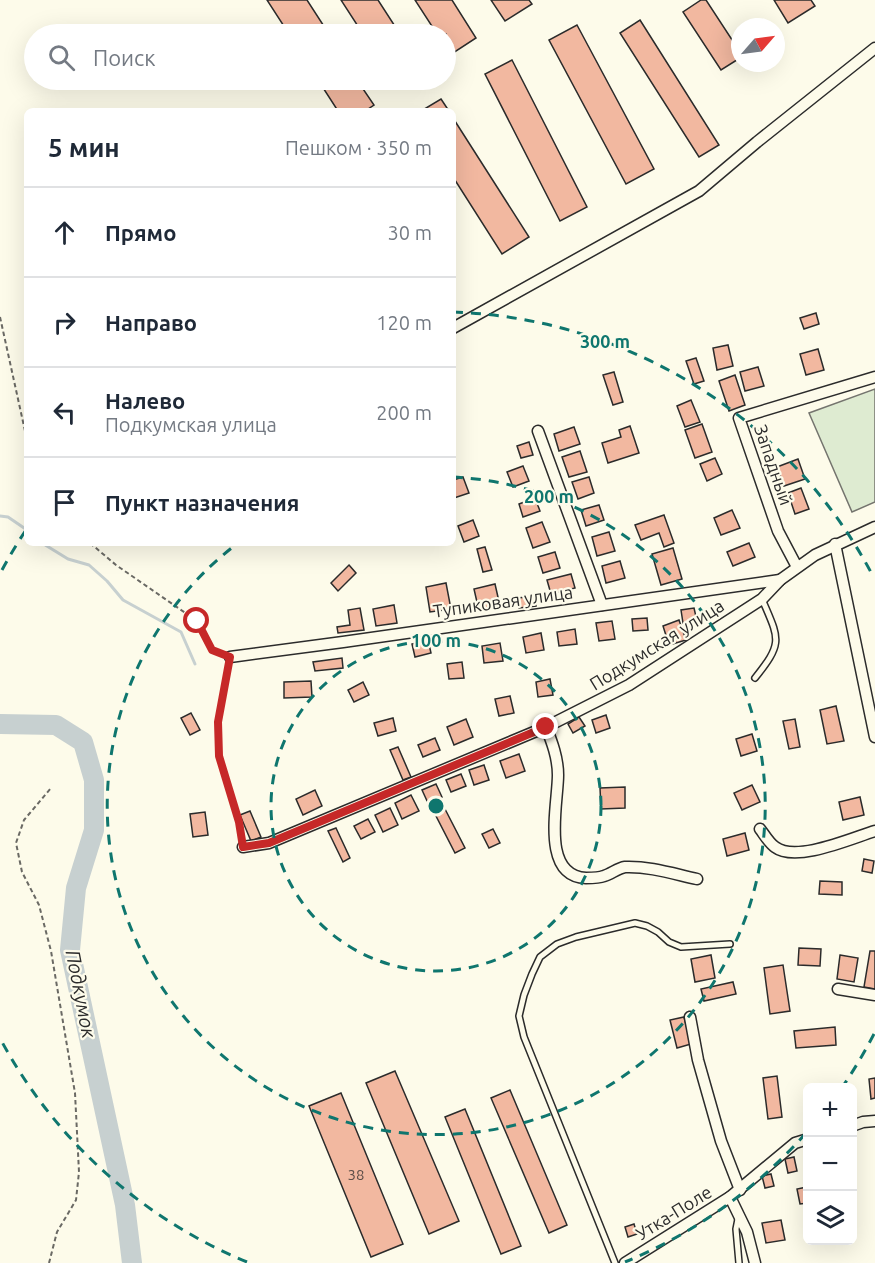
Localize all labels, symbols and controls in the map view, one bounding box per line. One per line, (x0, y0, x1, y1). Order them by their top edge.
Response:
north arrow (731, 18, 785, 72)
search box (24, 24, 456, 90)
icon: search (45, 41, 78, 74)
text: Поиск (93, 45, 156, 70)
text: 5 мин (48, 133, 120, 162)
text: Пешком · 350 m (285, 136, 432, 159)
icon: ahead (48, 216, 81, 249)
text: Прямо (105, 220, 176, 245)
text: 30 m (388, 221, 432, 244)
icon: right (48, 306, 81, 339)
text: Направо (105, 310, 197, 335)
text: 120 m (376, 311, 432, 334)
text: 300 m (580, 331, 630, 351)
text: Налево (105, 388, 185, 413)
icon: left (48, 396, 81, 429)
text: 200 m (376, 401, 432, 424)
text: Подкумская улица (105, 413, 277, 436)
street label: Западный (751, 422, 797, 508)
icon: arrive (48, 486, 81, 519)
text: 200 m (524, 486, 574, 506)
text: Пункт назначения (105, 490, 299, 515)
street label: Тупиковая улица (432, 581, 574, 621)
street label: Подкумская улица (586, 595, 727, 694)
route start (183, 607, 209, 633)
text: 100 m (411, 630, 461, 650)
route end (532, 713, 558, 739)
centre of rings (426, 796, 446, 816)
water label: Подкумок (62, 948, 101, 1041)
map controls (803, 1083, 857, 1245)
button: + (803, 1083, 857, 1137)
button: − (803, 1137, 857, 1191)
house number: 38 (348, 1166, 364, 1183)
street label: Утка-Поле (632, 1181, 715, 1243)
button: layers (803, 1191, 857, 1245)

